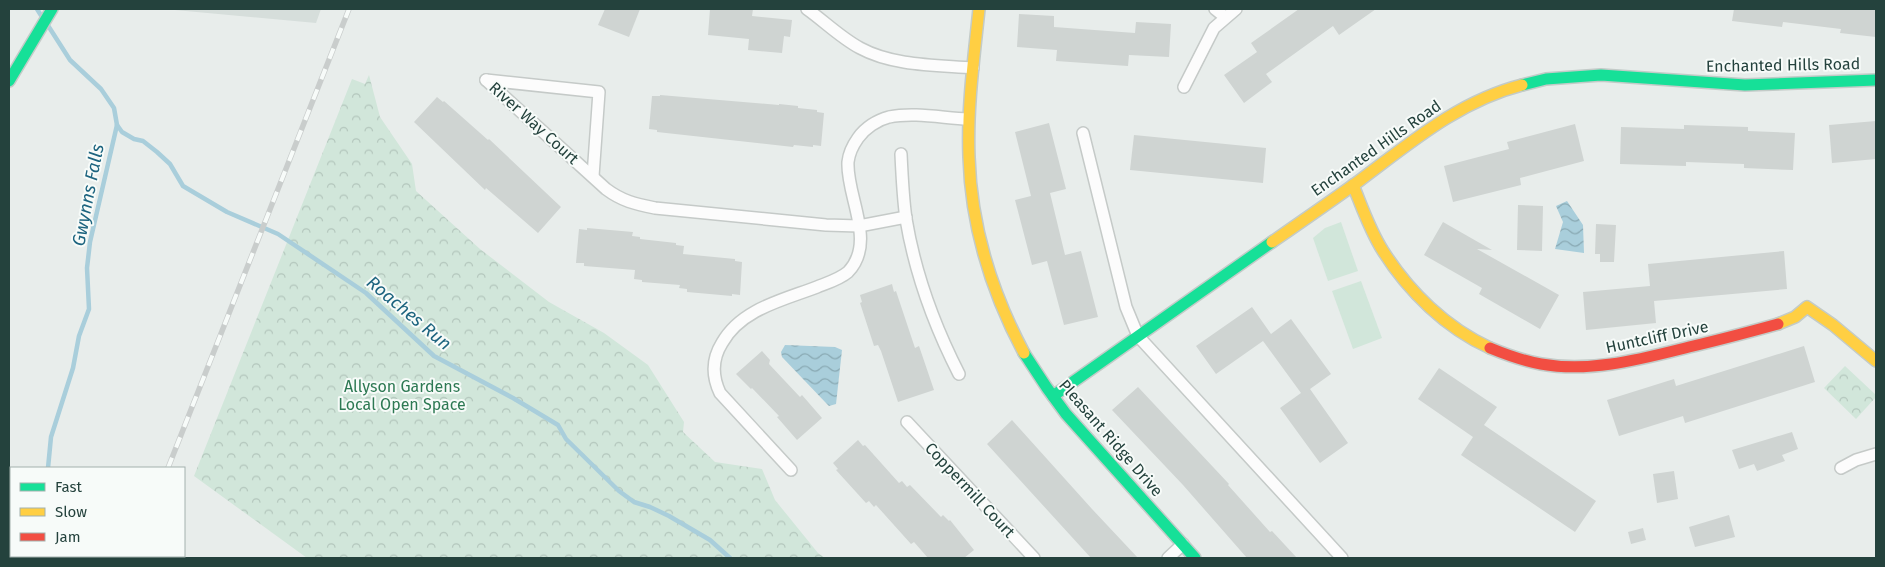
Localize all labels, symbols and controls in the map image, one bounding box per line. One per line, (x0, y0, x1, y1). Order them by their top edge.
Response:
street label: Enchanted Hills Road (1706, 54, 1860, 76)
street label: River Way Court (485, 78, 583, 168)
street label: Enchanted Hills Road (1307, 96, 1445, 200)
water label: Gwynns Falls (67, 142, 109, 248)
water label: Roaches Run (362, 271, 456, 355)
street label: Huntcliff Drive (1604, 317, 1710, 357)
street label: Pleasant Ridge Drive (1055, 376, 1167, 500)
park label: Allyson Gardens Local Open Space (338, 377, 466, 414)
street label: Coppermill Court (921, 439, 1019, 542)
legend (10, 467, 185, 557)
text: Fast (55, 478, 82, 496)
text: Slow (55, 503, 87, 521)
text: Jam (55, 528, 81, 546)

